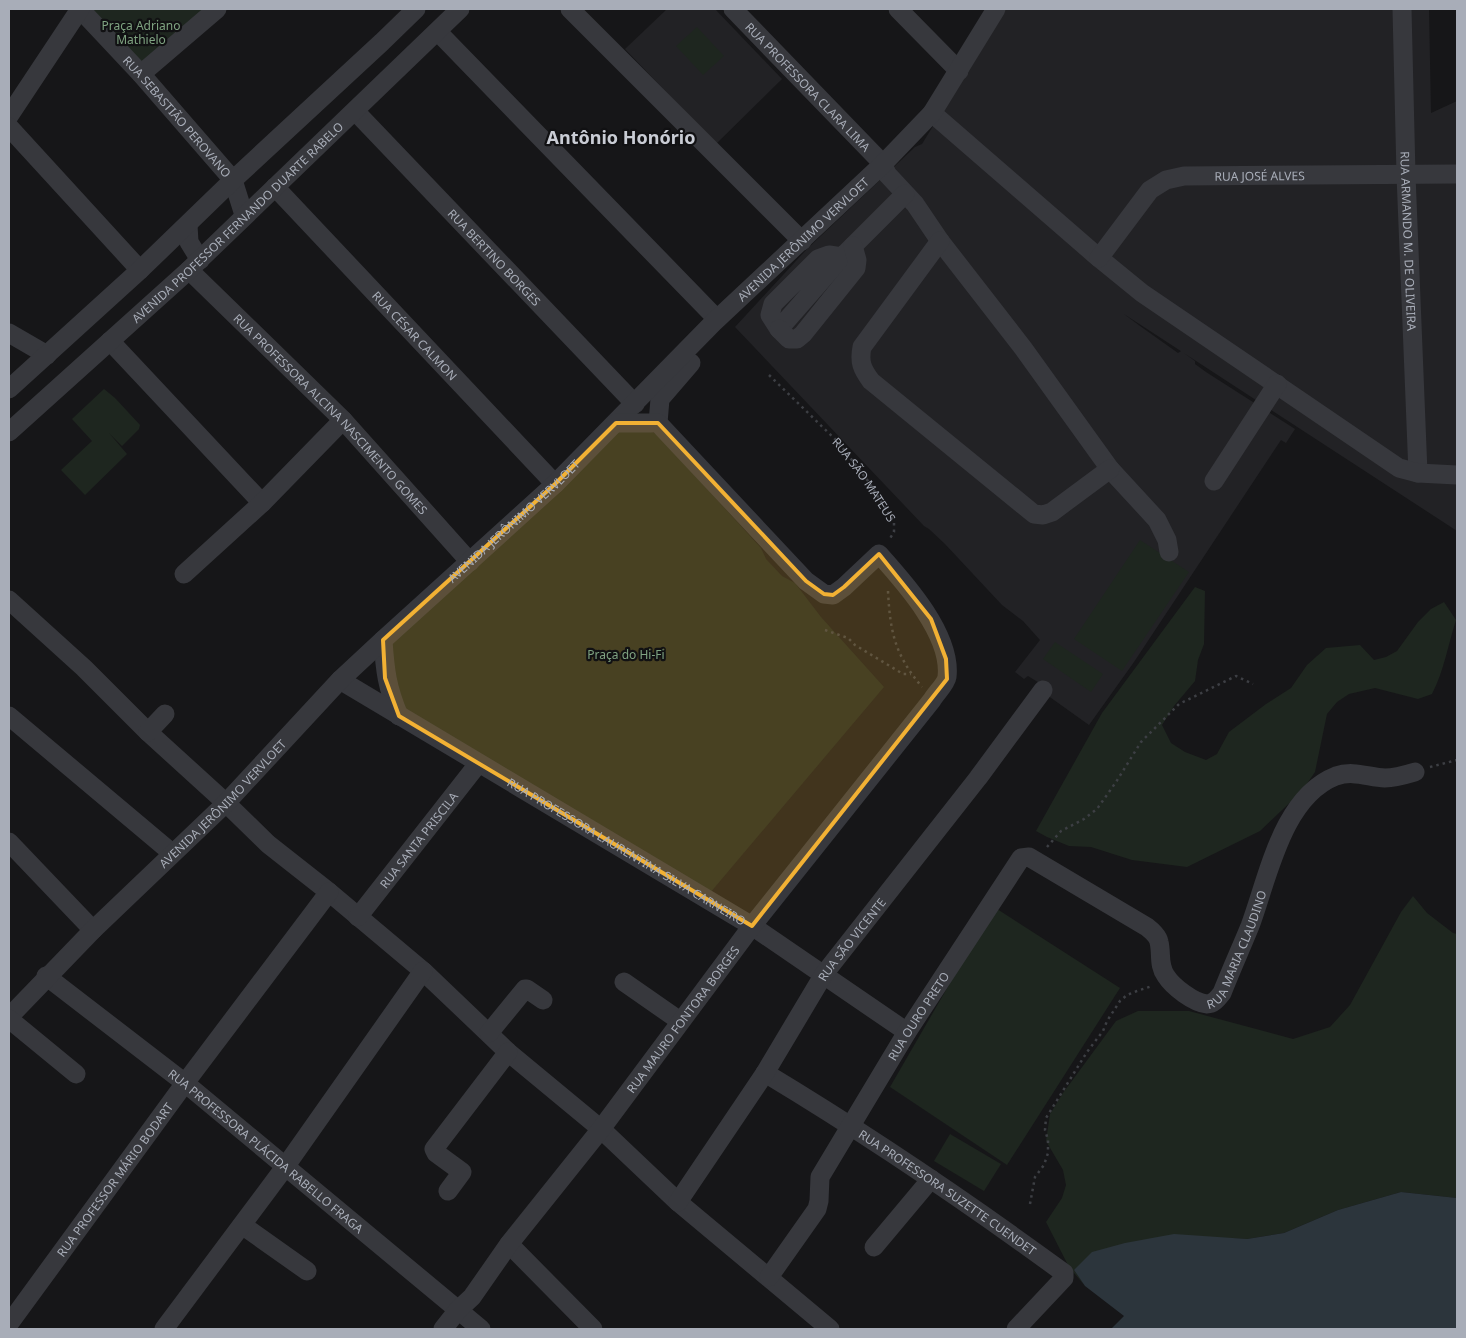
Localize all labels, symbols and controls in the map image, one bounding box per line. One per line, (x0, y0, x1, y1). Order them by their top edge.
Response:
park label: Praça Adriano Mathielo (102, 17, 180, 48)
street label: RUA PROFESSORA CLARA LIMA (742, 18, 875, 155)
street label: RUA SEBASTIÃO PEROVANO (119, 52, 235, 181)
street label: AVENIDA PROFESSOR FERNANDO DUARTE RABELO (128, 118, 347, 326)
district label: Antônio Honório (547, 125, 695, 149)
street label: RUA ARMANDO M. DE OLIVEIRA (1397, 151, 1421, 331)
street label: RUA JOSÉ ALVES (1215, 167, 1305, 184)
street label: AVENIDA JERÔNIMO VERVLOET (733, 173, 873, 305)
street label: RUA BERTINO BORGES (444, 205, 545, 309)
street label: RUA CÉSAR CALMON (369, 287, 461, 384)
street label: RUA PROFESSORA ALCINA NASCIMENTO GOMES (230, 310, 432, 518)
street label: RUA SÃO MATEUS (829, 433, 900, 525)
street label: AVENIDA JERÔNIMO VERVLOET (444, 455, 584, 586)
park label: Praça do Hi-Fi (587, 646, 665, 663)
street label: AVENIDA JERÔNIMO VERVLOET (155, 735, 290, 871)
street label: RUA PROFESSORA LAURENTINA SILVA CARNEIRO (504, 773, 749, 929)
street label: RUA SANTA PRISCILA (375, 788, 462, 892)
street label: RUA MARIA CLAUDINO (1204, 888, 1270, 1013)
street label: RUA SÃO VICENTE (813, 894, 889, 984)
street label: RUA MAURO FONTORA BORGES (622, 942, 743, 1096)
street label: RUA OURO PRETO (883, 968, 953, 1064)
street label: RUA PROFESSORA PLÁCIDA RABELLO FRAGA (165, 1065, 368, 1237)
street label: RUA PROFESSOR MÁRIO BODART (52, 1099, 177, 1260)
street label: RUA PROFESSORA SUZETTE CUENDET (856, 1125, 1040, 1259)

